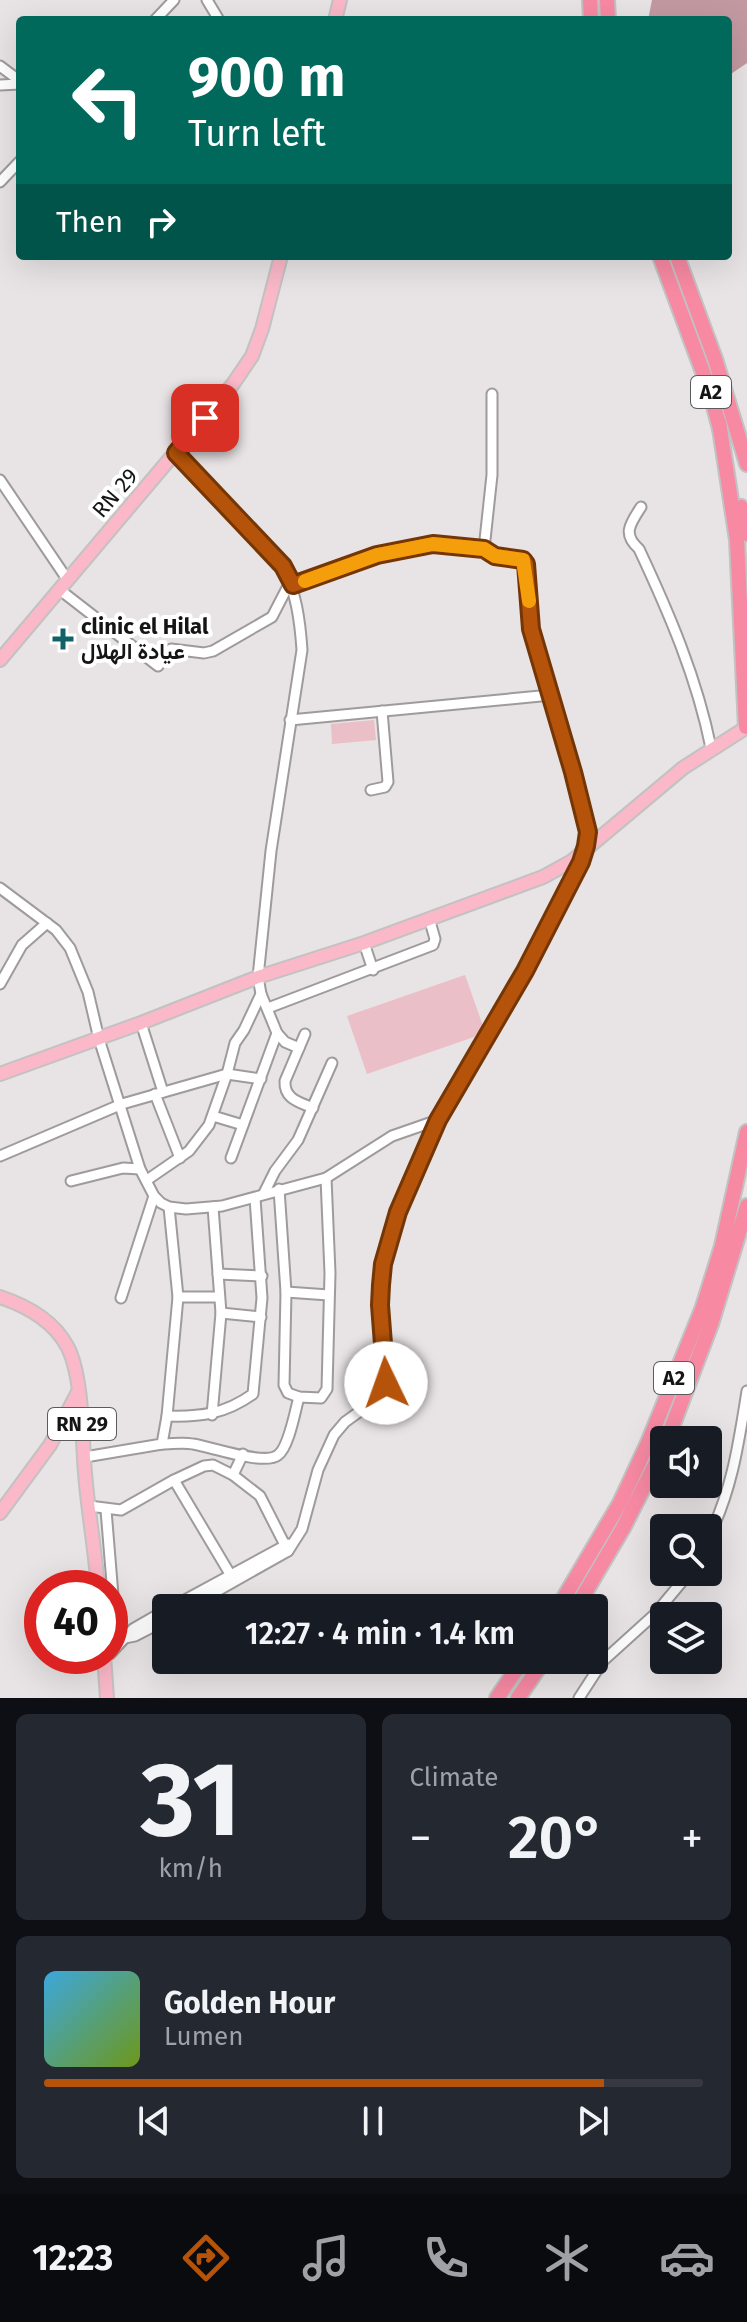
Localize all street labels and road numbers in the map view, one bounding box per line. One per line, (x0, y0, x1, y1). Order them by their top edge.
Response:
road number: A2 (691, 376, 731, 408)
street label: RN 29 (86, 463, 144, 523)
road number: A2 (654, 1362, 694, 1394)
road number: RN 29 (48, 1408, 116, 1440)

